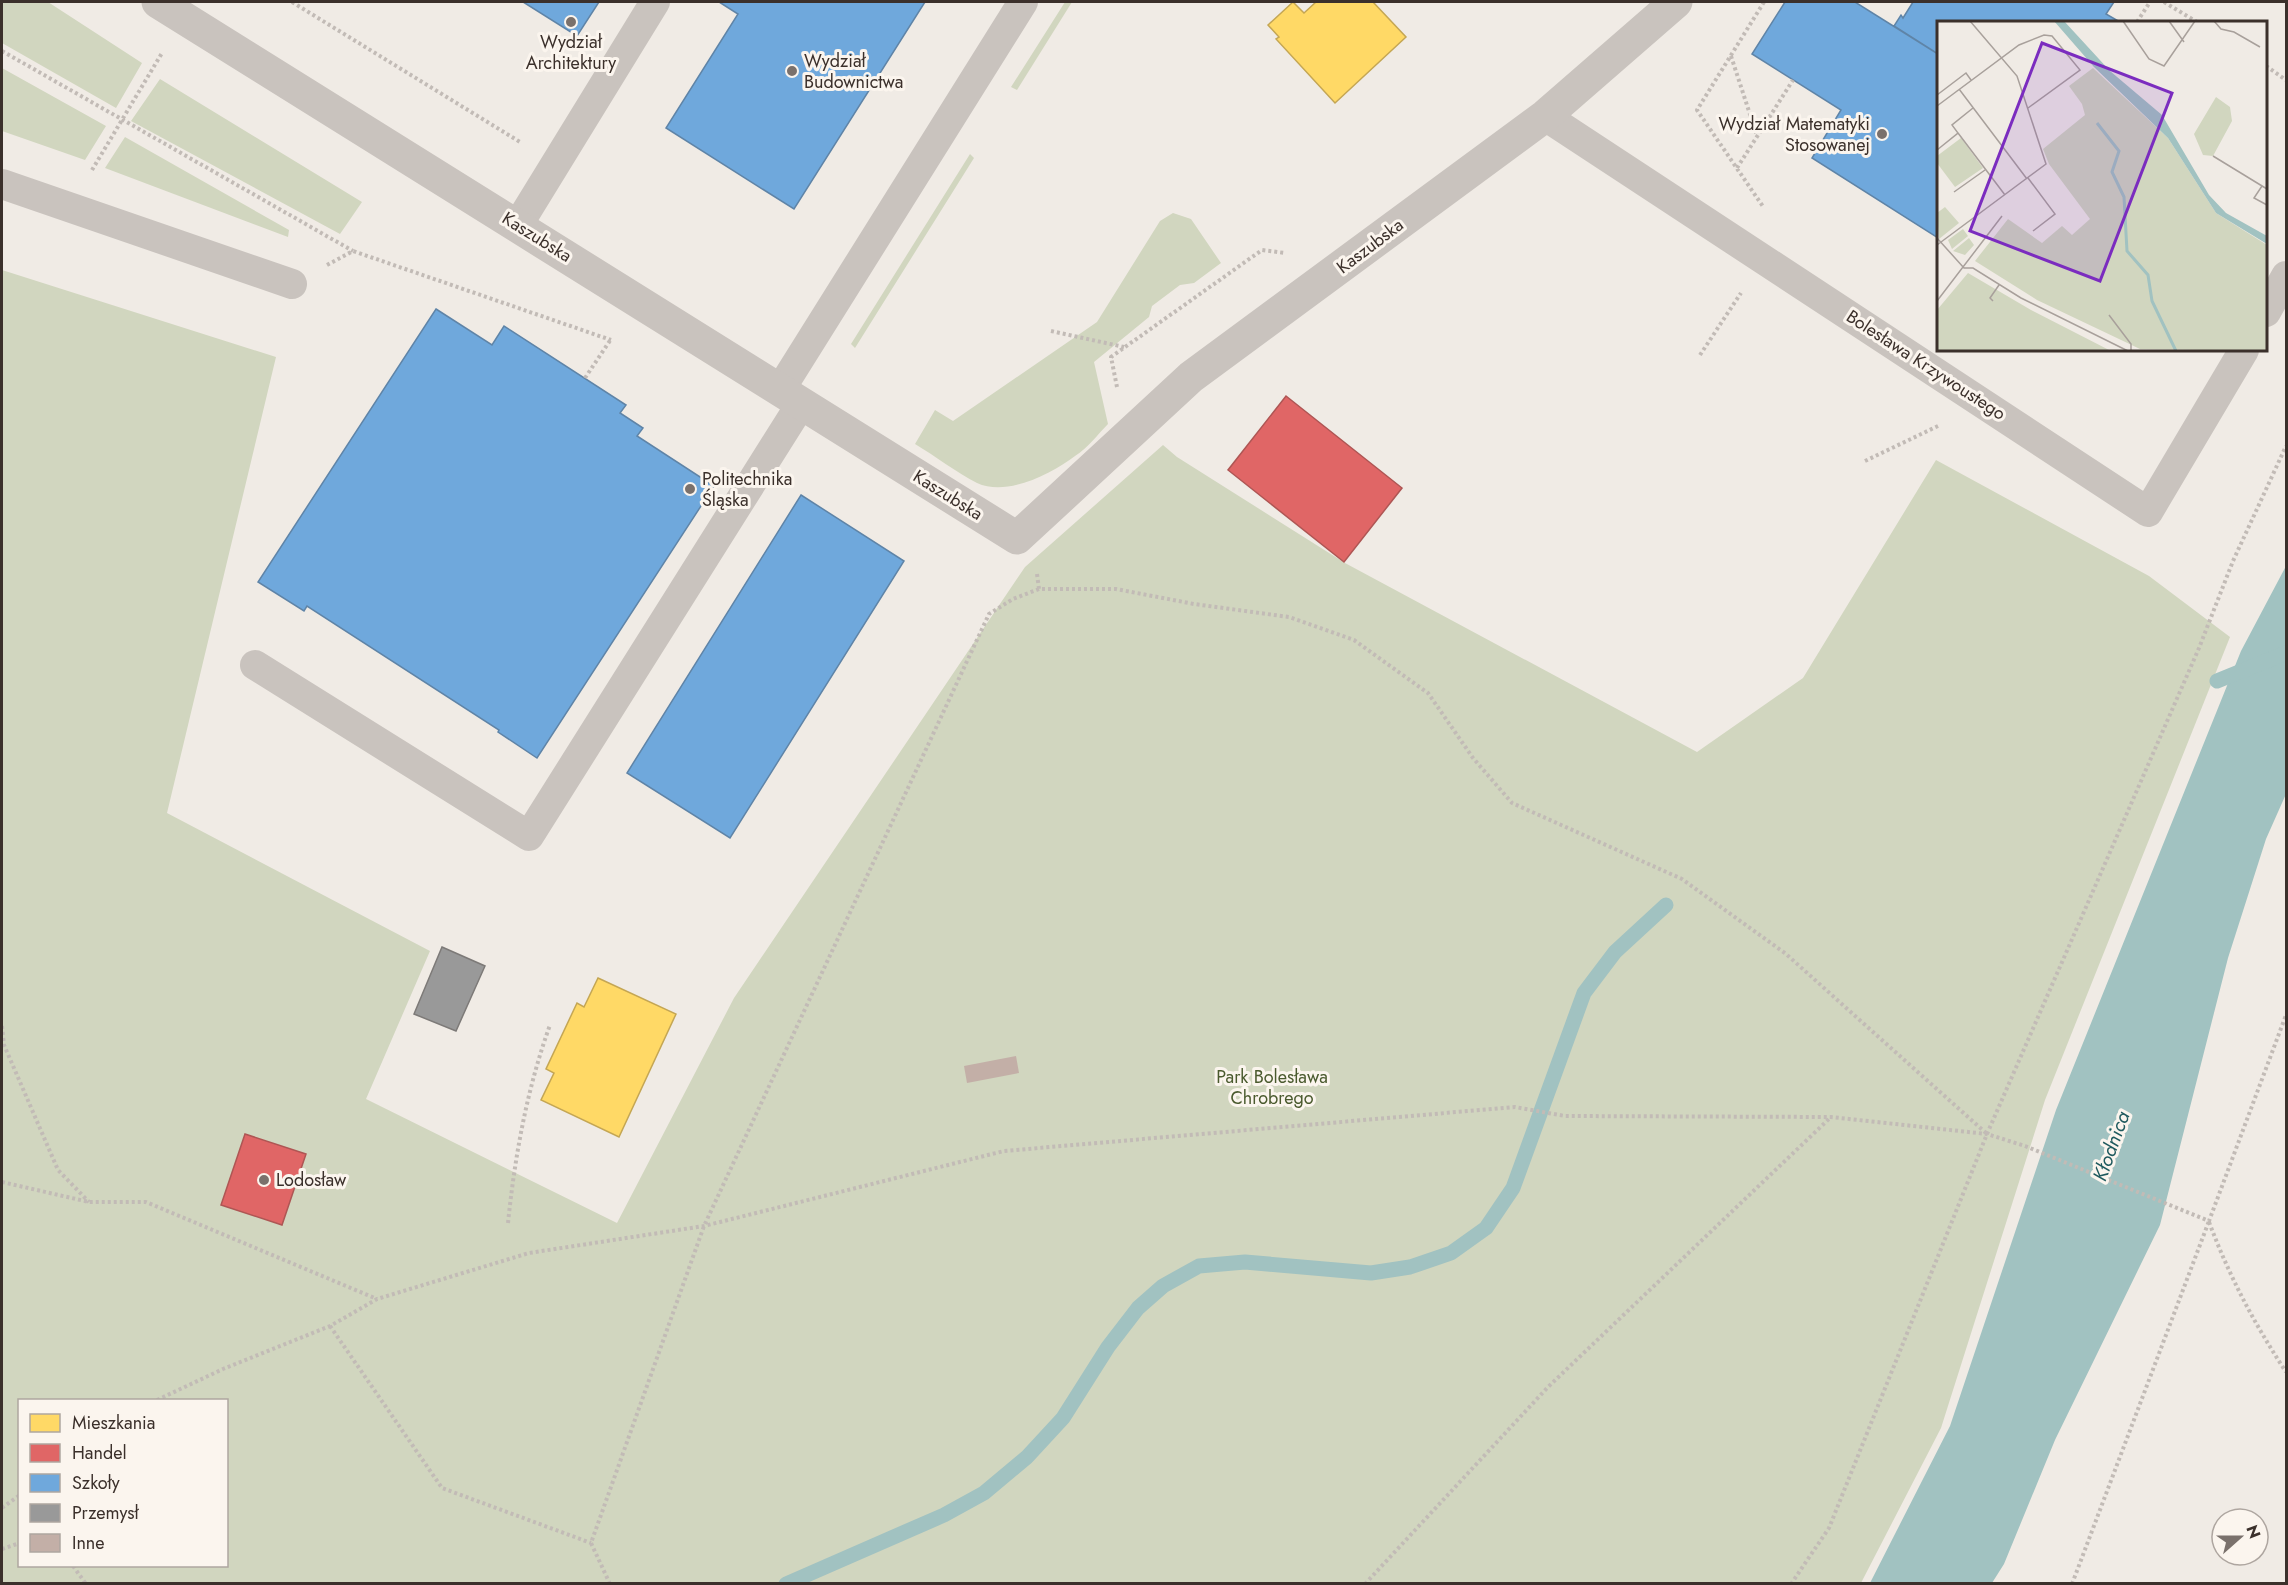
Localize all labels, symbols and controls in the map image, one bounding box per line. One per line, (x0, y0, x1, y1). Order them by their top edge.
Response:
marker: Wydział Architektury (564, 15, 578, 29)
inset map (1937, 21, 2267, 351)
place label: Wydział Architektury (526, 29, 616, 76)
place label: Wydział Budownictwa (804, 48, 904, 95)
marker: Wydział Budownictwa (785, 64, 799, 78)
place label: Wydział Matematyki Stosowanej (1718, 111, 1870, 158)
marker: Wydział Matematyki Stosowanej (1875, 127, 1889, 141)
street label: Kaszubska (497, 205, 577, 269)
street label: Kaszubska (1331, 212, 1409, 280)
street label: Bolesława Krzywoustego (1841, 304, 2011, 427)
street label: Kaszubska (908, 463, 988, 527)
place label: Politechnika Śląska (702, 466, 792, 513)
marker: Politechnika Śląska (683, 482, 697, 496)
park label: Park Bolesława Chrobrego (1216, 1064, 1328, 1111)
water label: Kłodnica (2085, 1107, 2138, 1185)
place label: Lodosław (276, 1167, 347, 1193)
marker: Lodosław (257, 1173, 271, 1187)
legend (18, 1399, 228, 1567)
text: Mieszkania (72, 1410, 155, 1436)
text: Handel (72, 1440, 127, 1466)
text: Szkoły (72, 1470, 120, 1496)
text: Przemysł (72, 1500, 140, 1526)
north arrow (2210, 1507, 2270, 1567)
text: N (2241, 1522, 2267, 1542)
text: Inne (72, 1530, 105, 1556)

